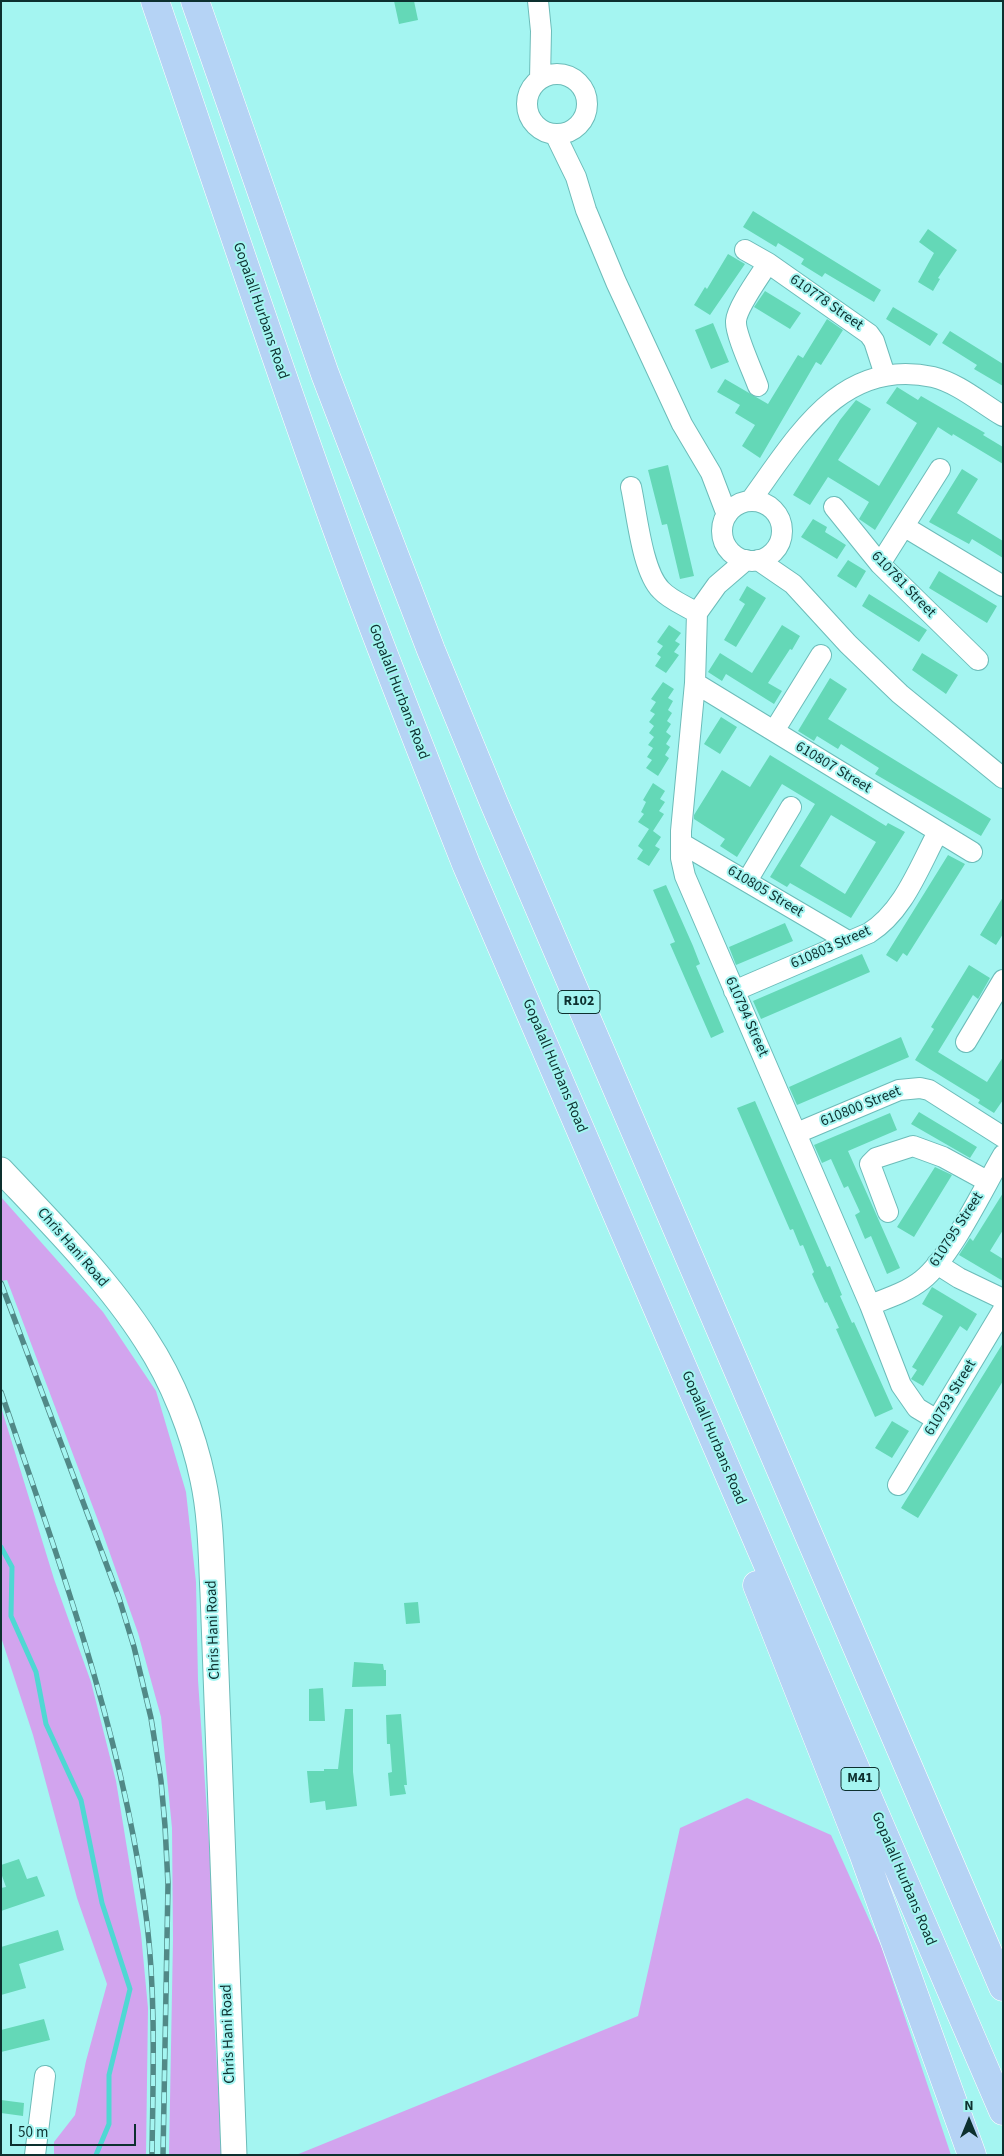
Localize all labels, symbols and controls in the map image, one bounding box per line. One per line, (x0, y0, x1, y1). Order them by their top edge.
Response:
street label: Gopalall Hurbans Road (228, 240, 292, 382)
street label: 610778 Street (786, 271, 866, 335)
street label: 610781 Street (867, 548, 939, 622)
street label: Gopalall Hurbans Road (364, 622, 432, 762)
street label: 610807 Street (792, 738, 874, 798)
street label: 610805 Street (724, 862, 806, 922)
street label: 610803 Street (788, 922, 874, 974)
street label: 610794 Street (720, 974, 772, 1060)
road number: R102 (558, 990, 600, 1014)
street label: Gopalall Hurbans Road (518, 996, 590, 1136)
street label: 610800 Street (818, 1083, 904, 1131)
street label: 610795 Street (926, 1189, 988, 1271)
street label: Chris Hani Road (33, 1205, 111, 1291)
street label: 610793 Street (921, 1357, 981, 1439)
street label: Gopalall Hurbans Road (677, 1368, 749, 1508)
street label: Chris Hani Road (203, 1580, 225, 1680)
road number: M41 (841, 1768, 879, 1790)
street label: Gopalall Hurbans Road (867, 1809, 939, 1949)
street label: Chris Hani Road (218, 1984, 240, 2084)
north arrow (944, 2096, 994, 2146)
text: N (964, 2096, 974, 2116)
scale bar (12, 2114, 139, 2146)
text: 50 m (18, 2122, 48, 2143)

